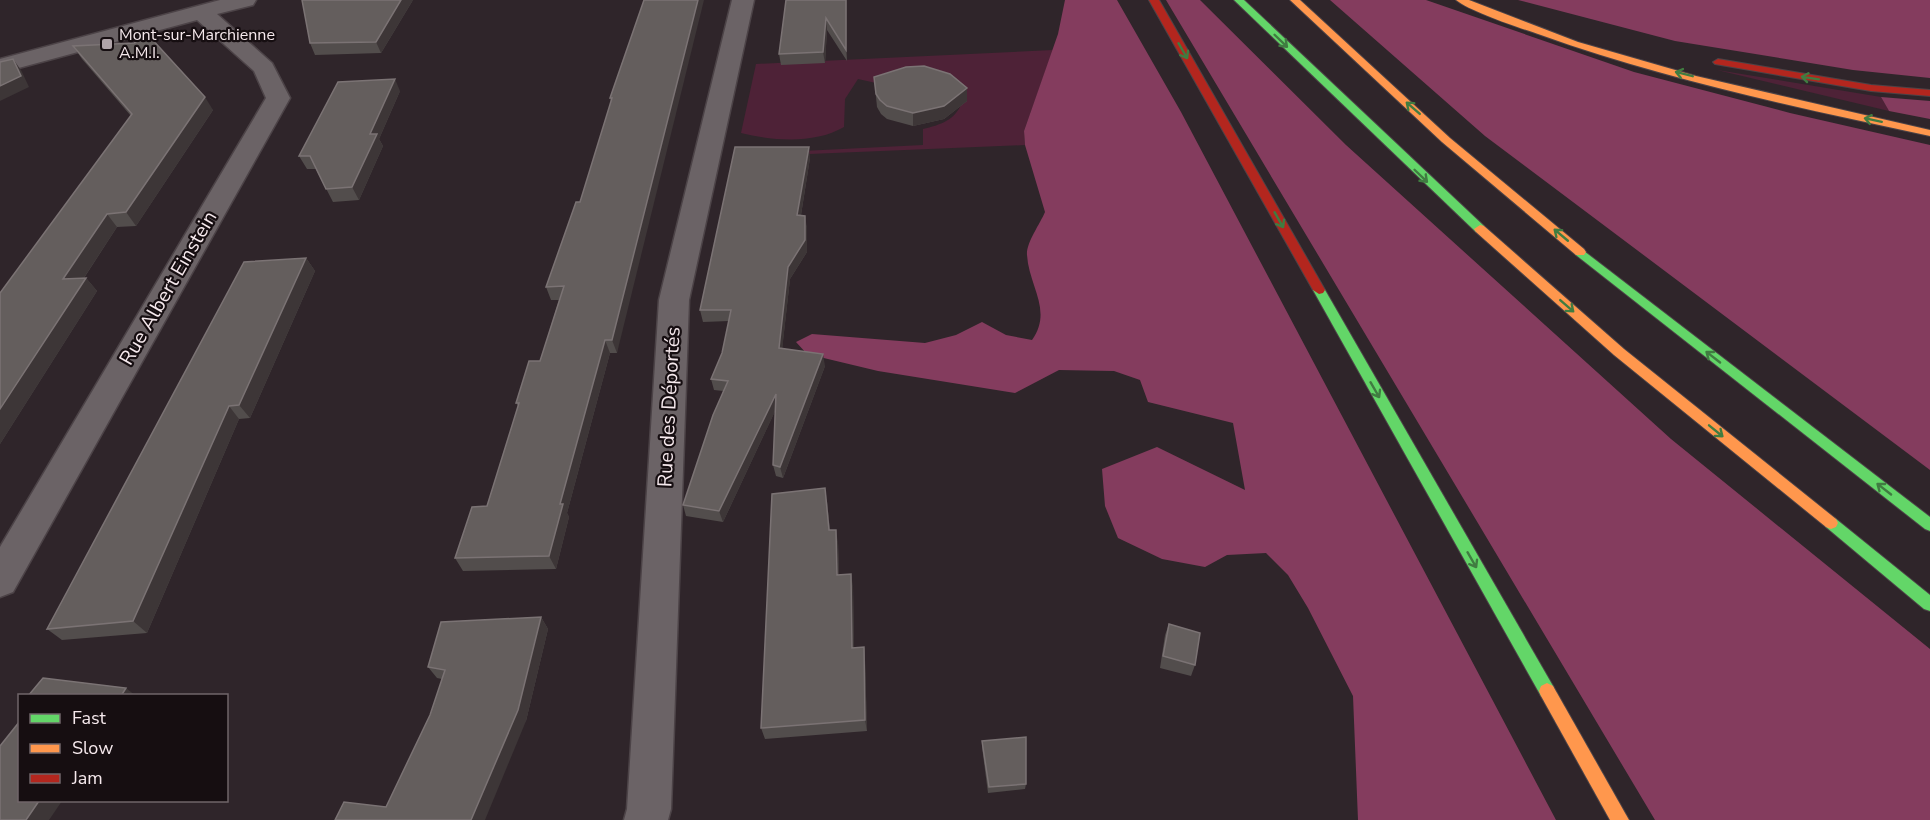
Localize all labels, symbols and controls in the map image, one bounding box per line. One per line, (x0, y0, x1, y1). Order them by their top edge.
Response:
place label: Mont-sur-Marchienne A.M.I. (119, 24, 275, 64)
one-way arrow (1274, 33, 1289, 48)
marker: Mont-sur-Marchienne A.M.I. (100, 37, 114, 51)
one-way arrow (1177, 42, 1189, 59)
one-way arrow (1674, 67, 1693, 79)
one-way arrow (1800, 72, 1820, 83)
one-way arrow (1406, 101, 1421, 115)
one-way arrow (1864, 114, 1883, 126)
one-way arrow (1414, 169, 1429, 184)
street label: Rue Albert Einstein (113, 206, 223, 370)
one-way arrow (1274, 211, 1285, 229)
one-way arrow (1553, 228, 1569, 241)
one-way arrow (1559, 299, 1574, 313)
street label: Rue des Déportés (651, 326, 687, 488)
one-way arrow (1705, 350, 1721, 363)
one-way arrow (1370, 381, 1382, 398)
one-way arrow (1708, 425, 1724, 438)
one-way arrow (1876, 483, 1892, 496)
one-way arrow (1466, 551, 1478, 568)
legend (18, 694, 228, 802)
text: Fast (72, 706, 107, 730)
text: Slow (72, 736, 113, 760)
text: Jam (71, 766, 103, 790)

